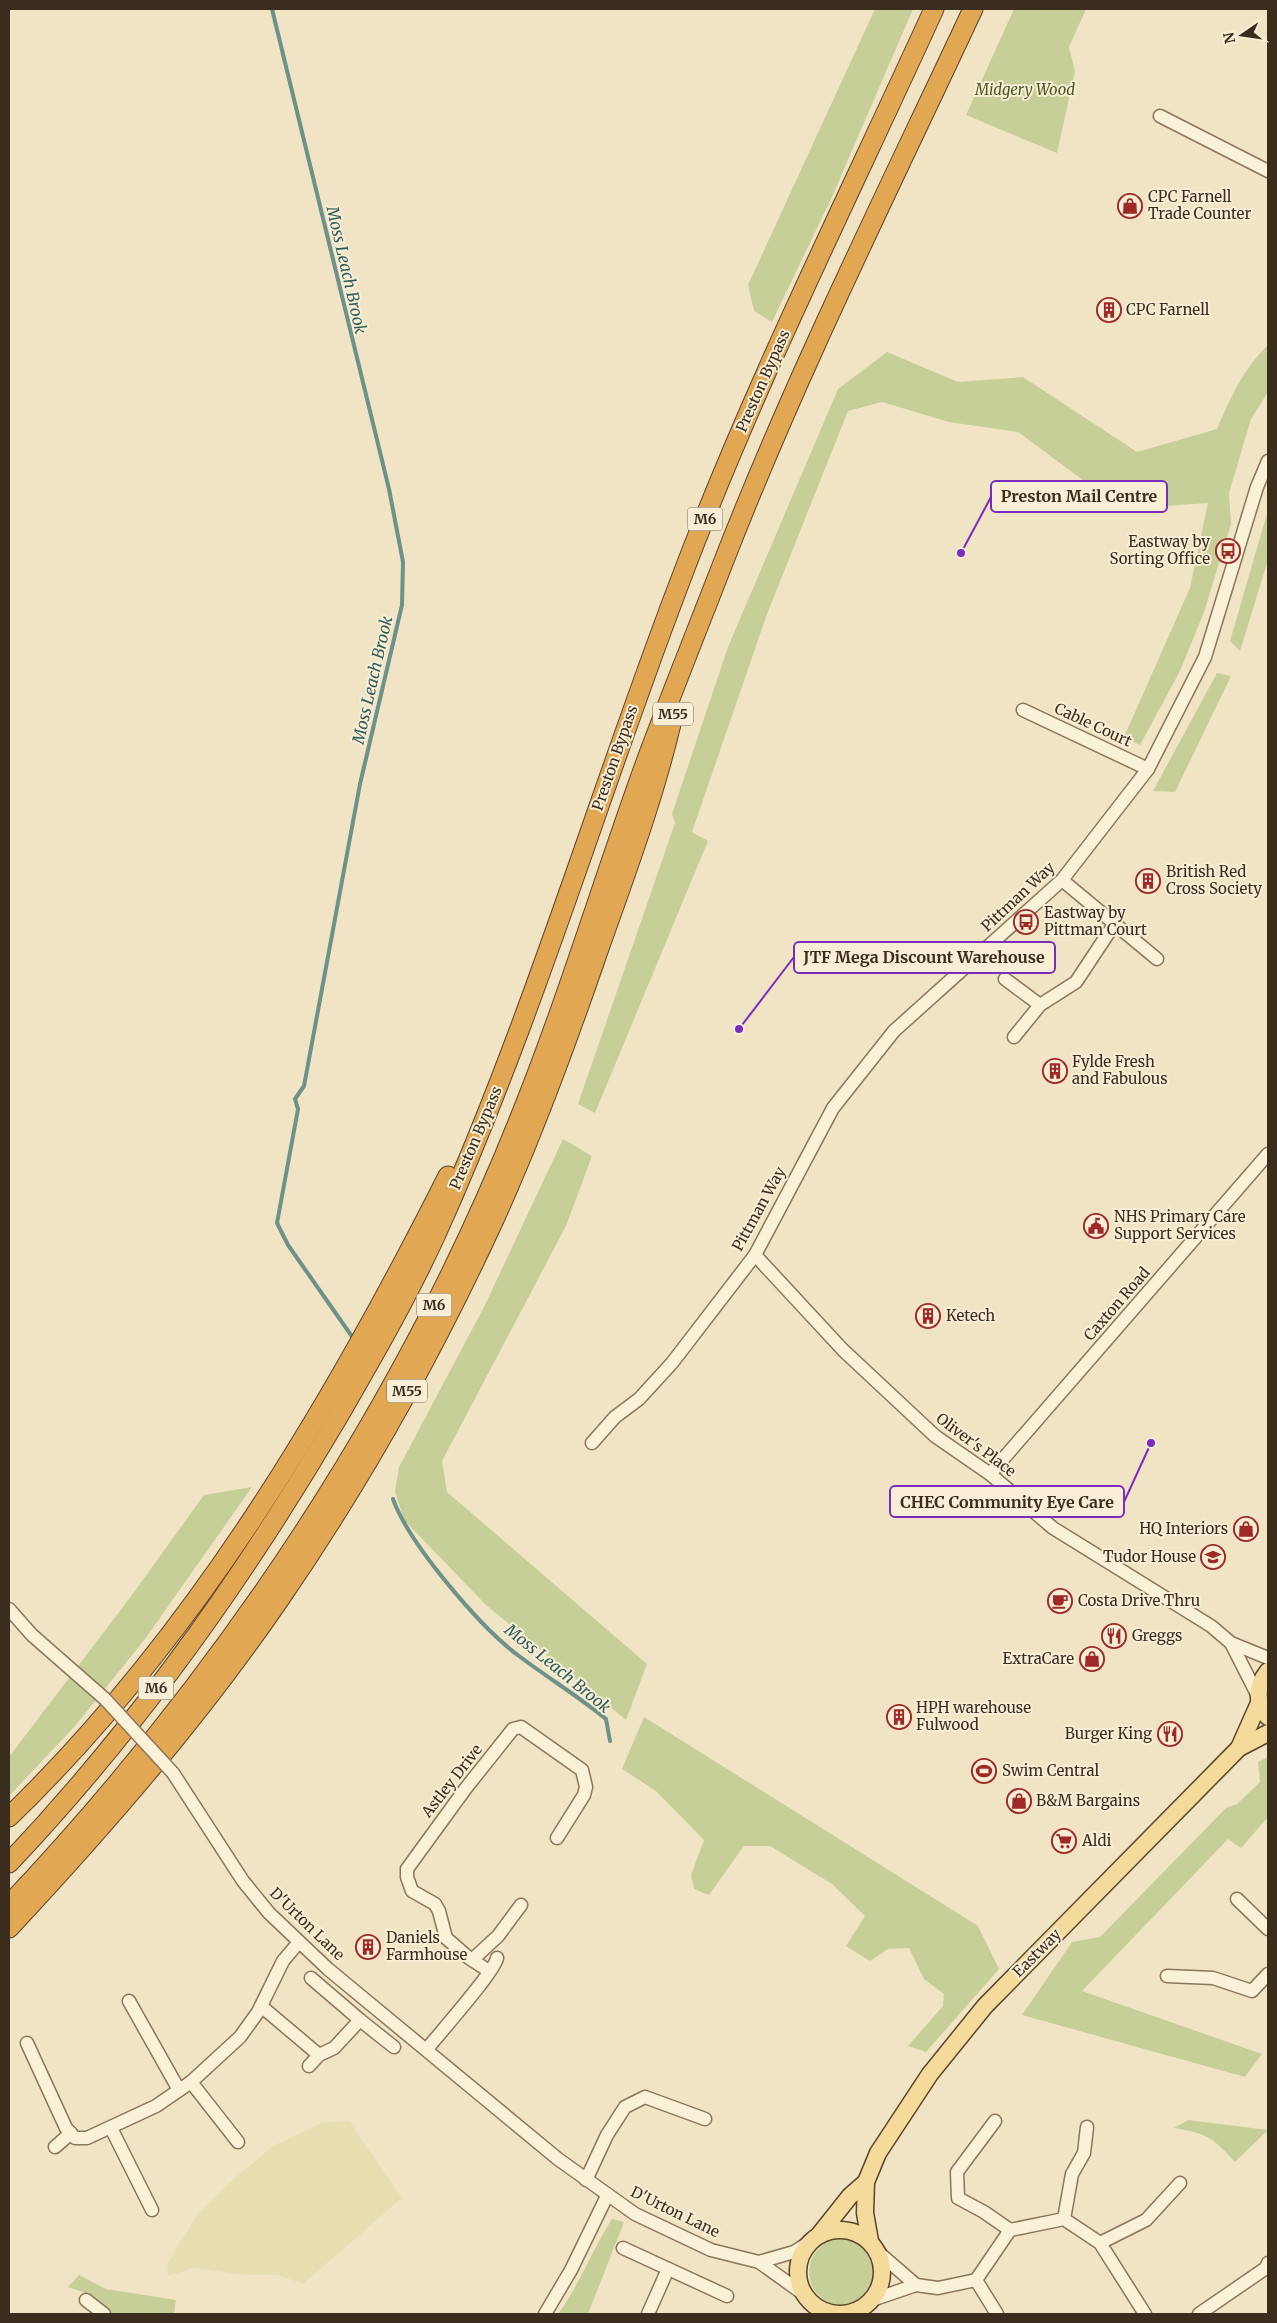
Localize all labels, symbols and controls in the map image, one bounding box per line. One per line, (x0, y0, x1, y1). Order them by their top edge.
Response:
north arrow (1217, 10, 1267, 60)
text: N (1219, 31, 1239, 45)
park label: Midgery Wood (974, 80, 1075, 99)
place label: CPC Farnell Trade Counter (1148, 187, 1251, 223)
shop icon: CPC Farnell Trade Counter (1117, 193, 1143, 219)
water label: Moss Leach Brook (322, 203, 371, 336)
building icon: CPC Farnell (1096, 297, 1122, 323)
place label: CPC Farnell (1126, 300, 1210, 319)
street label: Preston Bypass (731, 327, 794, 435)
callout: Preston Mail Centre (991, 481, 1167, 512)
text: Preston Mail Centre (1001, 486, 1158, 506)
road number: M6 (688, 508, 722, 530)
place label: Eastway by Sorting Office (1110, 532, 1210, 568)
bus stop icon: Eastway by Sorting Office (1215, 538, 1241, 564)
water label: Moss Leach Brook (347, 614, 396, 747)
street label: Cable Court (1052, 698, 1135, 751)
road number: M55 (653, 702, 693, 726)
street label: Preston Bypass (588, 703, 641, 813)
street label: Pittman Way (977, 858, 1059, 935)
place label: British Red Cross Society (1166, 862, 1262, 898)
building icon: British Red Cross Society (1135, 868, 1161, 894)
place label: Eastway by Pittman Court (1044, 903, 1147, 939)
bus stop icon: Eastway by Pittman Court (1013, 909, 1039, 935)
callout: JTF Mega Discount Warehouse (794, 942, 1055, 973)
text: JTF Mega Discount Warehouse (802, 947, 1045, 967)
place label: Fylde Fresh and Fabulous (1072, 1052, 1168, 1088)
building icon: Fylde Fresh and Fabulous (1042, 1058, 1068, 1084)
street label: Preston Bypass (445, 1083, 506, 1192)
street label: Pittman Way (728, 1163, 790, 1254)
place label: NHS Primary Care Support Services (1114, 1207, 1246, 1243)
public building icon: NHS Primary Care Support Services (1083, 1213, 1109, 1239)
street label: Caxton Road (1080, 1263, 1154, 1344)
road number: M6 (416, 1294, 452, 1316)
building icon: Ketech (915, 1303, 941, 1329)
place label: Ketech (946, 1306, 995, 1325)
road number: M55 (387, 1380, 427, 1402)
street label: Oliver's Place (933, 1408, 1020, 1481)
callout: CHEC Community Eye Care (890, 1486, 1124, 1517)
text: CHEC Community Eye Care (900, 1492, 1114, 1512)
shop icon: HQ Interiors (1233, 1516, 1259, 1542)
place label: HQ Interiors (1139, 1519, 1228, 1538)
school or university icon: Tudor House (1200, 1544, 1226, 1570)
place label: Tudor House (1103, 1547, 1196, 1566)
cafe icon: Costa Drive Thru (1047, 1588, 1073, 1614)
place label: Costa Drive Thru (1078, 1591, 1200, 1610)
water label: Moss Leach Brook (500, 1619, 615, 1717)
restaurant icon: Greggs (1101, 1623, 1127, 1649)
place label: Greggs (1132, 1626, 1182, 1645)
shop icon: ExtraCare (1079, 1646, 1105, 1672)
place label: ExtraCare (1003, 1649, 1074, 1668)
road number: M6 (138, 1676, 174, 1700)
place label: HPH warehouse Fulwood (916, 1698, 1031, 1734)
building icon: HPH warehouse Fulwood (886, 1704, 912, 1730)
restaurant icon: Burger King (1157, 1721, 1183, 1747)
place label: Burger King (1065, 1724, 1152, 1743)
street label: Astley Drive (417, 1740, 486, 1822)
sports icon: Swim Central (971, 1758, 997, 1784)
place label: Swim Central (1002, 1761, 1100, 1780)
shop icon: B&M Bargains (1006, 1788, 1032, 1814)
place label: B&M Bargains (1036, 1791, 1140, 1810)
supermarket icon: Aldi (1051, 1828, 1077, 1854)
place label: Aldi (1081, 1831, 1112, 1850)
street label: D'Urton Lane (266, 1883, 349, 1964)
street label: Eastway (1008, 1924, 1065, 1981)
place label: Daniels Farmhouse (386, 1928, 468, 1964)
building icon: Daniels Farmhouse (355, 1934, 381, 1960)
street label: D'Urton Lane (628, 2182, 723, 2241)

